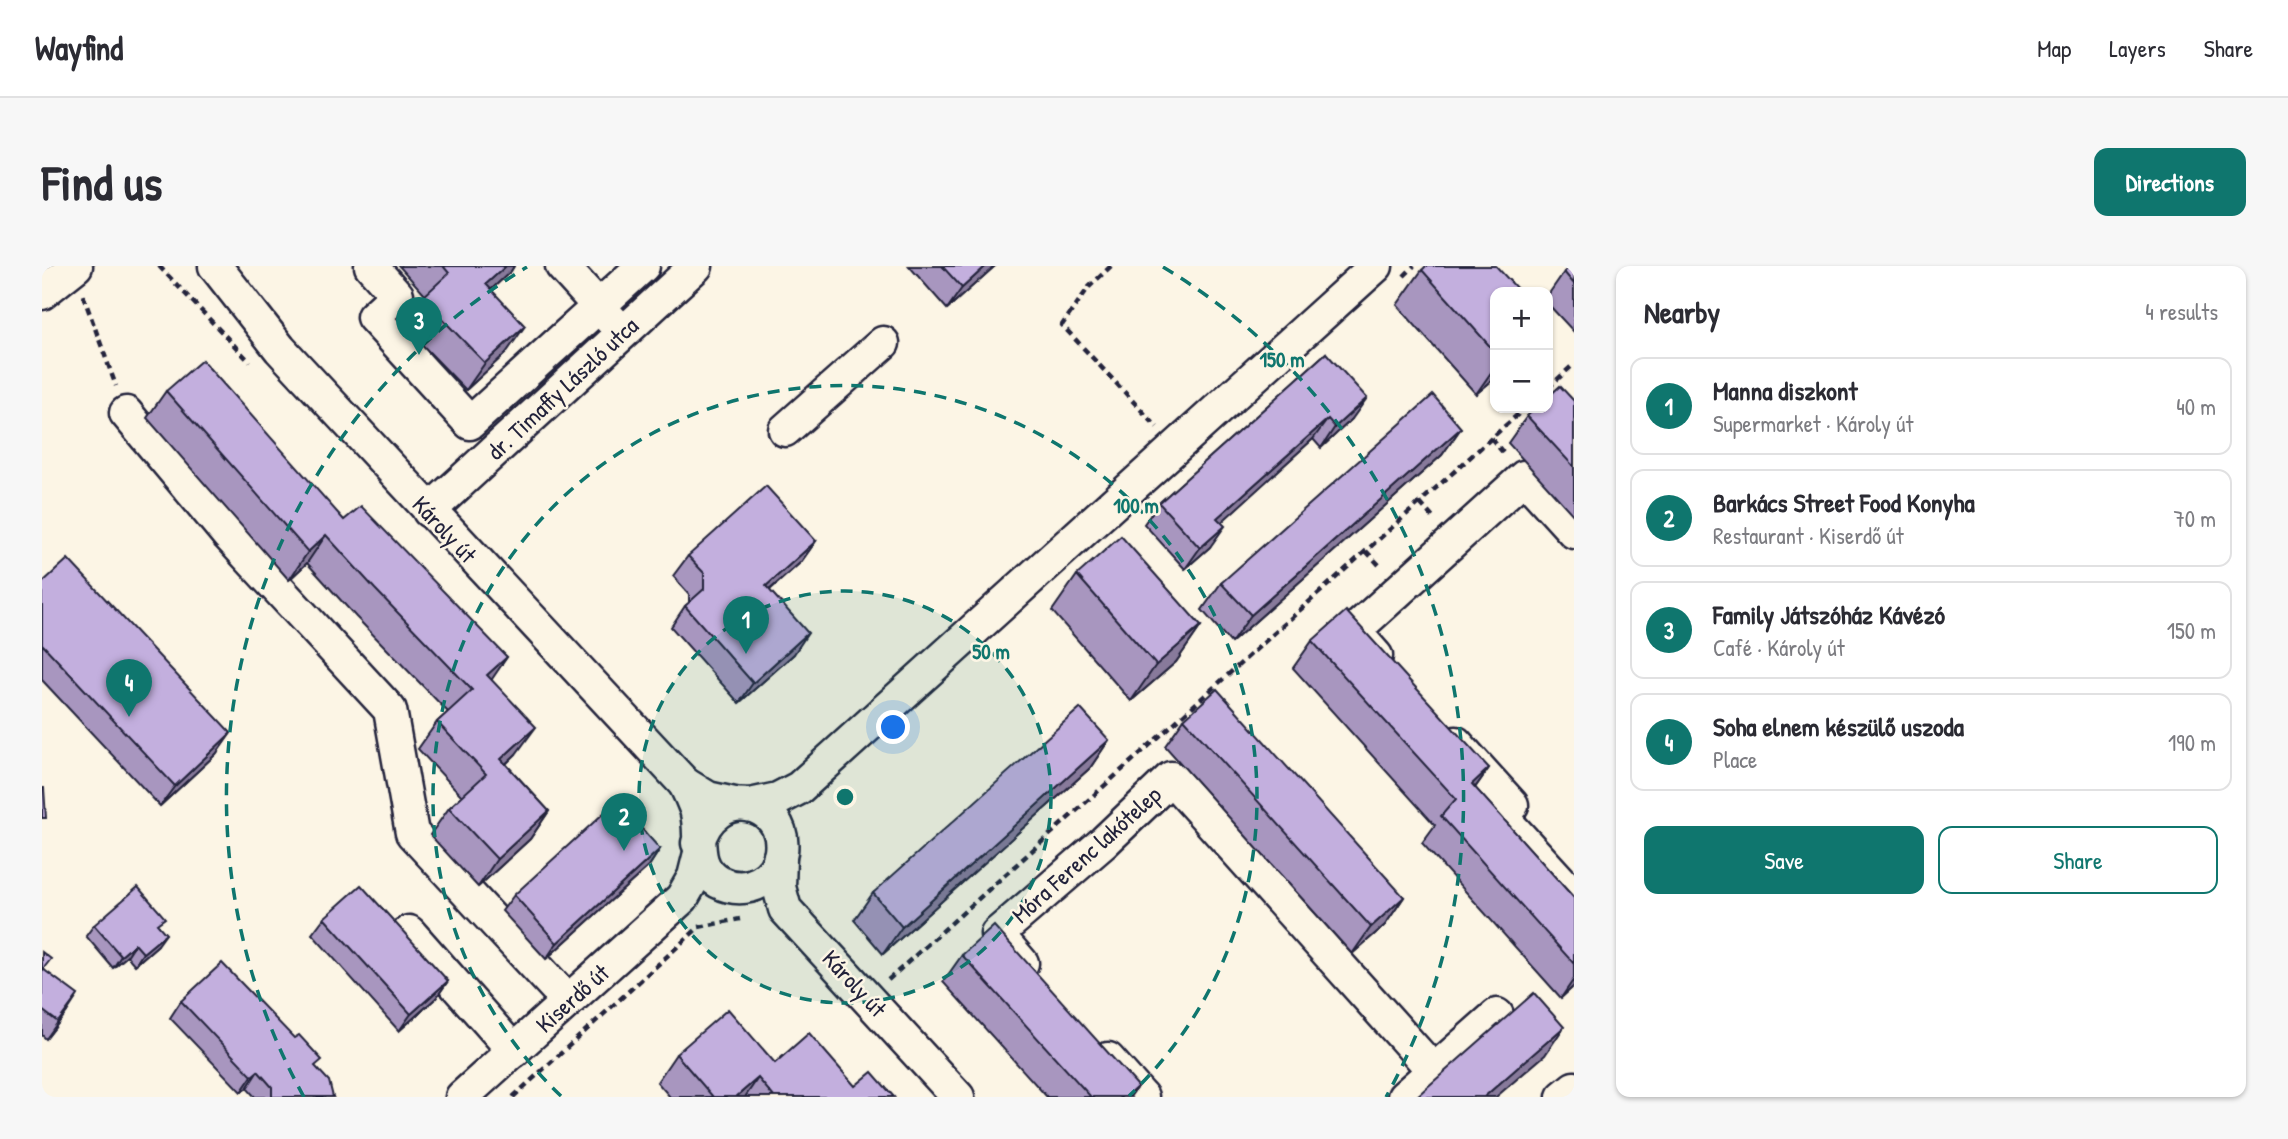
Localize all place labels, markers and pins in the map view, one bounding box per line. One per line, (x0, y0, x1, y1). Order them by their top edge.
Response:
pin: 3 (396, 297, 442, 355)
pin: 1 (723, 596, 769, 654)
pin: 4 (106, 659, 152, 717)
centre of rings (833, 785, 857, 809)
pin: 2 (601, 793, 647, 851)

